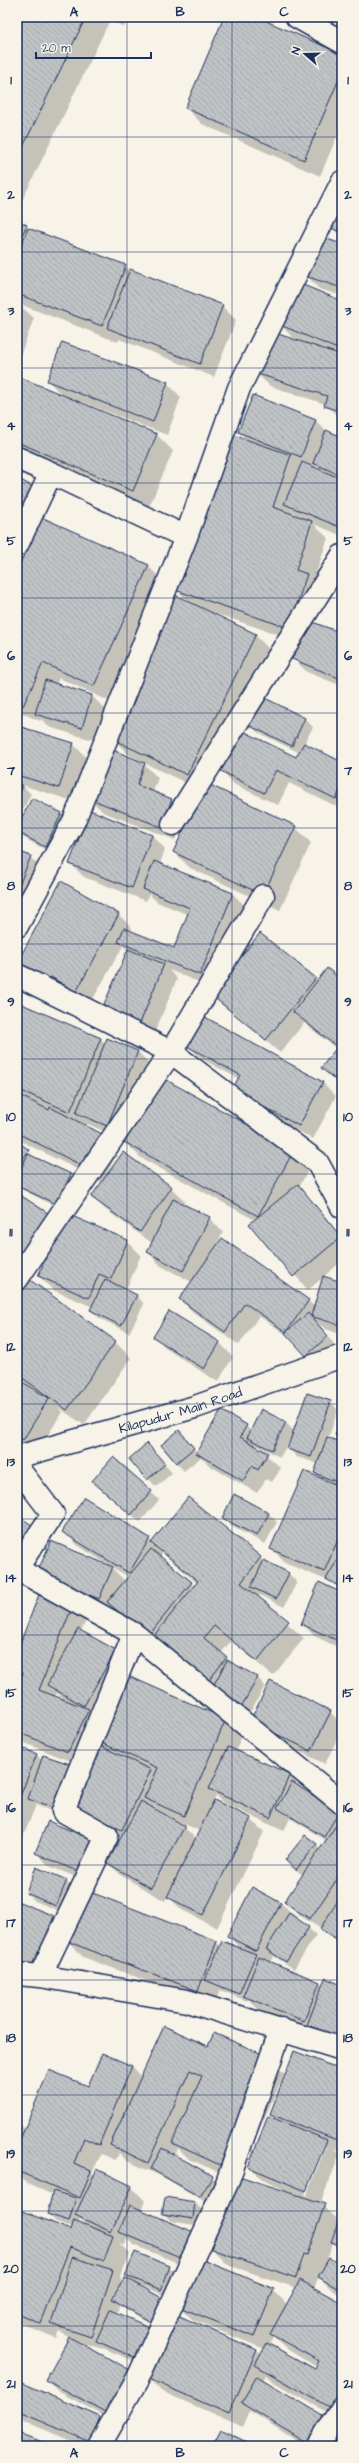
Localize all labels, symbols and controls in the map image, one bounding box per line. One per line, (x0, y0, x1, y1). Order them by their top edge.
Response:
text: A (70, 3, 79, 21)
text: B (175, 3, 185, 21)
text: C (279, 3, 289, 21)
scale bar (36, 34, 151, 60)
north arrow (285, 34, 325, 74)
text: 20 m (42, 40, 71, 57)
text: N (288, 45, 304, 57)
text: 1 (10, 71, 12, 89)
text: 1 (347, 71, 349, 89)
text: 2 (6, 186, 15, 204)
text: 2 (343, 186, 352, 204)
text: 3 (7, 302, 15, 320)
text: 3 (344, 302, 352, 320)
text: 4 (7, 417, 16, 435)
text: 4 (344, 417, 353, 435)
text: 5 (6, 532, 16, 550)
text: 5 (343, 532, 353, 550)
text: 6 (7, 647, 16, 665)
text: 6 (344, 647, 353, 665)
text: 7 (6, 762, 16, 780)
text: 7 (343, 762, 353, 780)
text: 8 (7, 877, 16, 895)
text: 8 (344, 877, 353, 895)
text: 9 (7, 993, 15, 1011)
text: 9 (344, 993, 352, 1011)
text: 10 (6, 1108, 17, 1126)
text: 10 (343, 1108, 354, 1126)
text: 11 (9, 1223, 13, 1241)
text: 11 (346, 1223, 350, 1241)
text: 12 (6, 1338, 16, 1356)
text: 12 (343, 1338, 353, 1356)
street label: Kilapudur Main Road (117, 1382, 245, 1439)
text: 13 (7, 1453, 16, 1471)
text: 13 (344, 1453, 353, 1471)
text: 14 (6, 1569, 16, 1587)
text: 14 (343, 1569, 353, 1587)
text: 15 (6, 1684, 17, 1702)
text: 15 (343, 1684, 354, 1702)
text: 16 (6, 1799, 17, 1817)
text: 16 (343, 1799, 354, 1817)
text: 17 (6, 1914, 17, 1932)
text: 17 (343, 1914, 354, 1932)
text: 18 (6, 2029, 17, 2047)
text: 18 (343, 2029, 354, 2047)
text: 19 (6, 2145, 16, 2163)
text: 19 (343, 2145, 353, 2163)
text: 20 (2, 2260, 20, 2278)
text: 20 (339, 2260, 357, 2278)
text: 21 (5, 2375, 16, 2393)
text: 21 (342, 2375, 353, 2393)
text: A (70, 2444, 79, 2462)
text: B (175, 2444, 185, 2462)
text: C (279, 2444, 289, 2462)

